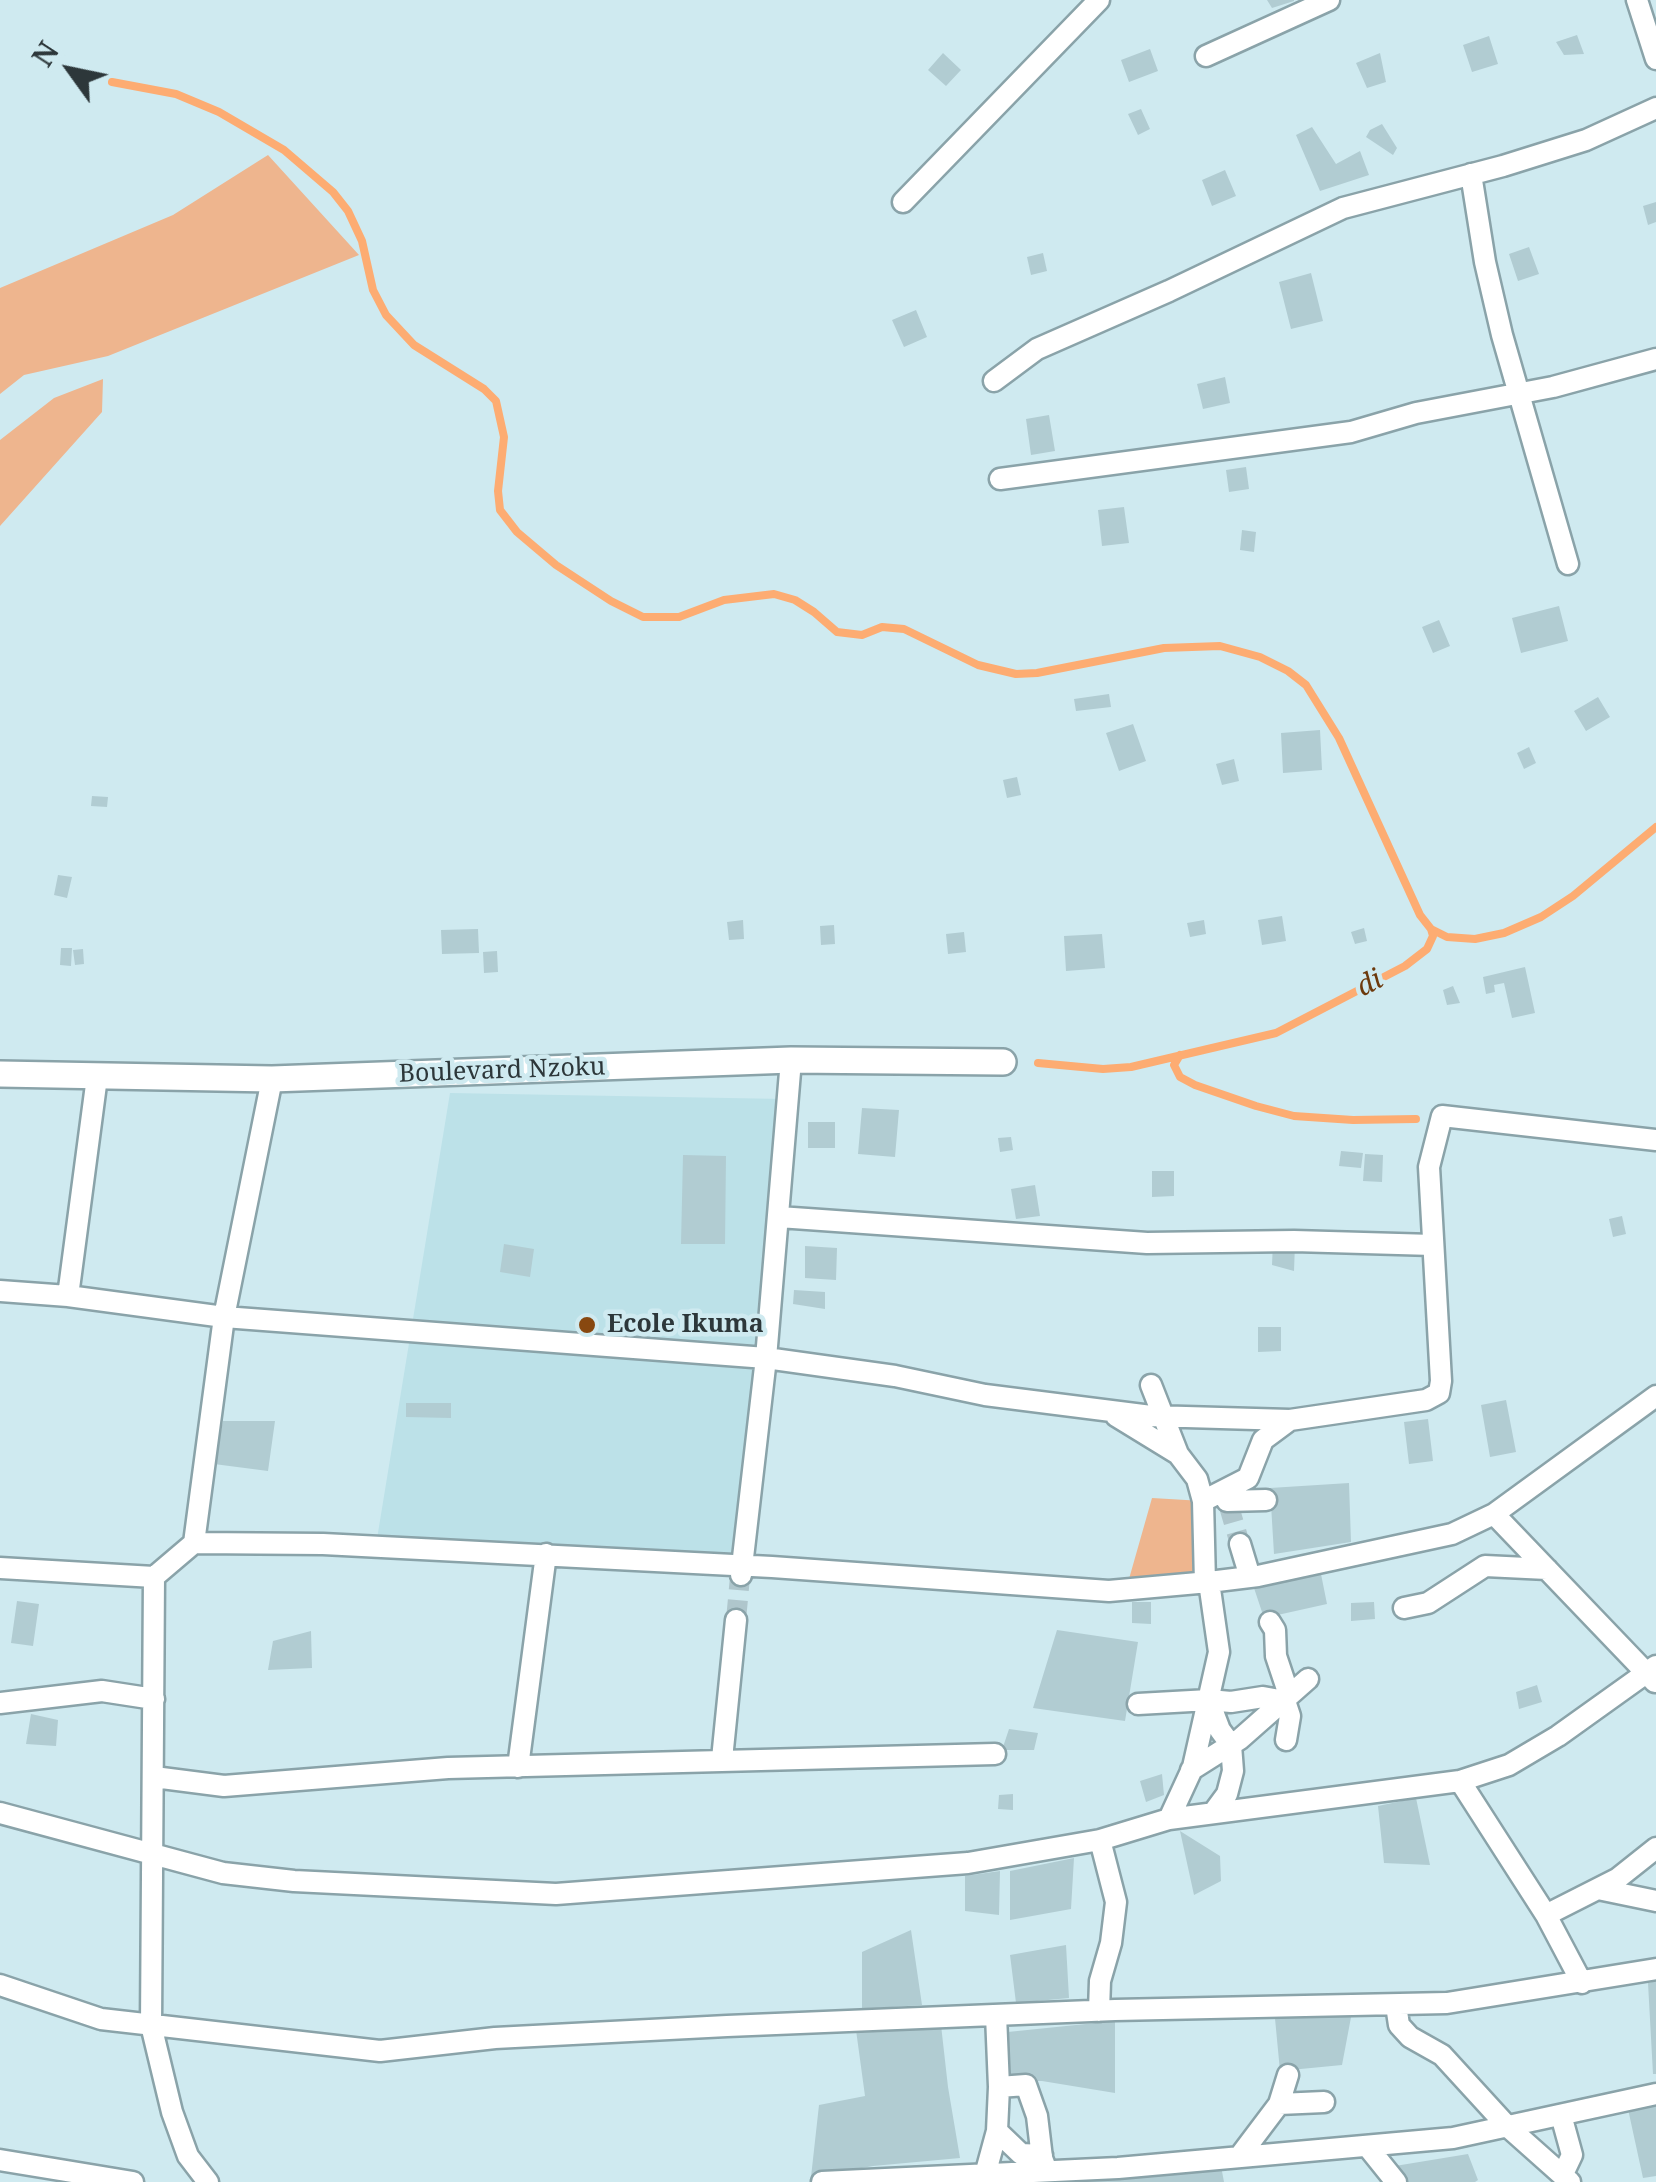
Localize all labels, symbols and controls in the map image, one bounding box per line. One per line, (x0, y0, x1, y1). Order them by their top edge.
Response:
north arrow (20, 20, 120, 120)
text: N (23, 34, 67, 73)
water label: di (1351, 963, 1389, 1005)
street label: Boulevard Nzoku (398, 1052, 606, 1090)
place label: Ecole Ikuma (607, 1310, 764, 1340)
marker: Ecole Ikuma (576, 1314, 598, 1336)

